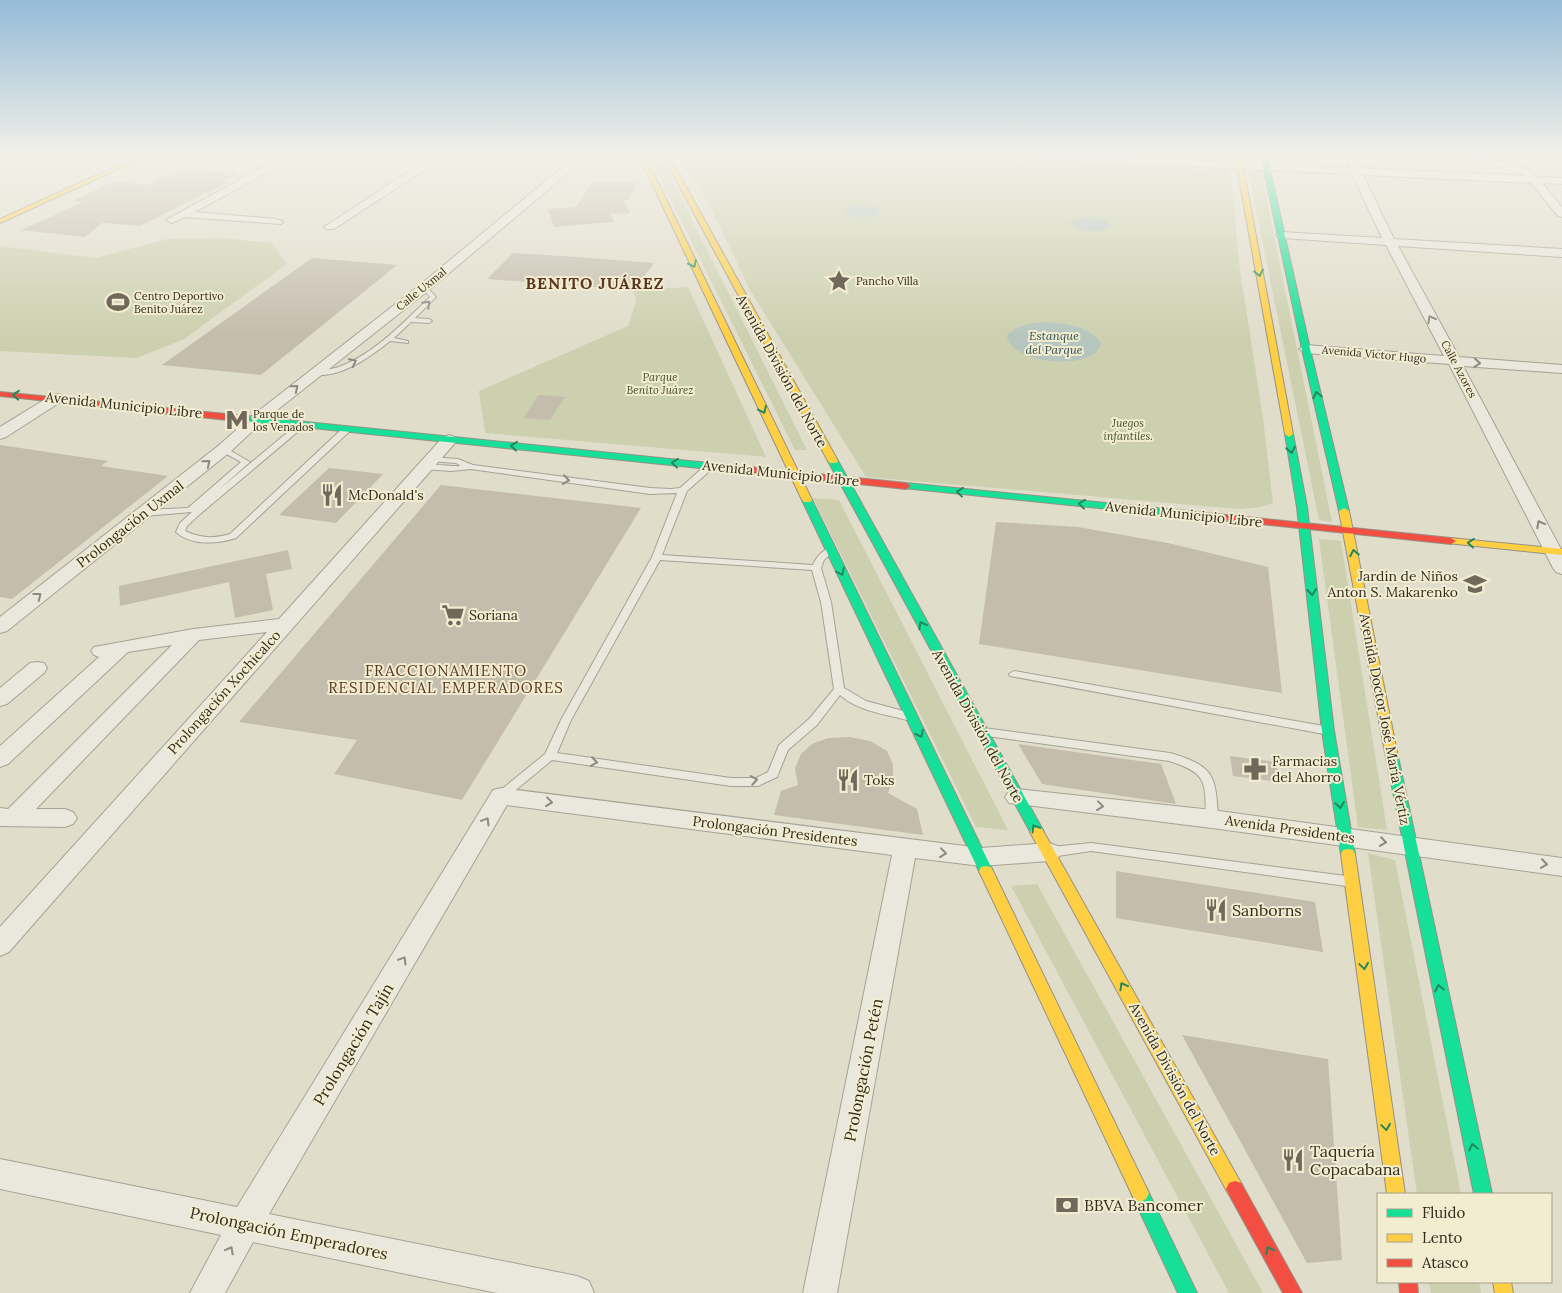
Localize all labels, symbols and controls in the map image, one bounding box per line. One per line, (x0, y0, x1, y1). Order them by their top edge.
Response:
one-way arrow (687, 258, 697, 267)
street label: Calle Uxmal (393, 264, 449, 314)
place icon: Pancho Villa (826, 268, 852, 294)
one-way arrow (1253, 269, 1263, 278)
district label: BENITO JUÁREZ (526, 273, 664, 293)
place label: Pancho Villa (856, 274, 919, 288)
sports icon: Centro Deportivo Benito Juárez (105, 289, 131, 315)
place label: Centro Deportivo Benito Juárez (134, 289, 224, 316)
street label: Avenida División del Norte (732, 290, 832, 451)
one-way arrow (421, 300, 430, 309)
one-way arrow (1428, 315, 1438, 324)
water label: Estanque del Parque (1026, 328, 1083, 357)
street label: Calle Azores (1438, 338, 1480, 400)
street label: Avenida Víctor Hugo (1320, 342, 1427, 366)
one-way arrow (1473, 357, 1481, 368)
one-way arrow (348, 358, 357, 368)
park label: Parque Benito Juárez (627, 370, 693, 397)
one-way arrow (289, 385, 298, 394)
street label: Avenida Municipio Libre (44, 388, 204, 422)
one-way arrow (12, 390, 20, 401)
one-way arrow (1312, 391, 1323, 400)
one-way arrow (757, 405, 767, 414)
metro station icon: Parque de los Venados (224, 407, 250, 433)
place label: Parque de los Venados (253, 407, 314, 434)
park label: Juegos infantiles. (1103, 416, 1153, 443)
one-way arrow (509, 441, 517, 452)
one-way arrow (1286, 446, 1296, 455)
street label: Avenida Municipio Libre (701, 456, 861, 490)
one-way arrow (671, 458, 679, 469)
one-way arrow (201, 460, 210, 468)
one-way arrow (561, 474, 570, 484)
street label: Prolongación Uxmal (73, 476, 187, 572)
restaurant icon: McDonald's (319, 482, 345, 508)
place label: McDonald's (348, 486, 424, 504)
one-way arrow (955, 487, 963, 498)
street label: Avenida Municipio Libre (1104, 497, 1264, 531)
one-way arrow (1077, 499, 1085, 510)
one-way arrow (1536, 520, 1546, 529)
one-way arrow (1467, 537, 1475, 548)
one-way arrow (1349, 549, 1359, 558)
one-way arrow (835, 567, 845, 576)
place label: Jardín de Niños Anton S. Makarenko (1327, 567, 1458, 601)
school or university icon: Jardín de Niños Anton S. Makarenko (1462, 571, 1488, 597)
one-way arrow (1306, 588, 1317, 596)
one-way arrow (32, 594, 41, 602)
supermarket icon: Soriana (440, 602, 466, 628)
place label: Soriana (469, 606, 518, 624)
street label: Avenida Doctor José María Vértiz (1355, 611, 1414, 826)
one-way arrow (918, 622, 928, 631)
street label: Prolongación Xochicalco (163, 626, 285, 758)
street label: Avenida División del Norte (928, 645, 1028, 806)
district label: FRACCIONAMIENTO RESIDENCIAL EMPERADORES (328, 661, 564, 697)
one-way arrow (914, 729, 924, 738)
place label: Farmacias del Ahorro (1272, 752, 1341, 786)
pharmacy icon: Farmacias del Ahorro (1242, 756, 1268, 782)
one-way arrow (589, 757, 598, 767)
restaurant icon: Toks (835, 767, 861, 793)
place label: Toks (864, 771, 894, 789)
one-way arrow (750, 776, 759, 786)
one-way arrow (545, 796, 553, 807)
one-way arrow (1096, 800, 1104, 811)
one-way arrow (1334, 801, 1345, 809)
street label: Avenida Presidentes (1223, 811, 1356, 847)
street label: Prolongación Presidentes (691, 812, 859, 850)
one-way arrow (479, 817, 489, 826)
one-way arrow (1032, 825, 1042, 834)
one-way arrow (1379, 836, 1387, 847)
one-way arrow (939, 847, 947, 857)
one-way arrow (1539, 859, 1548, 869)
restaurant icon: Sanborns (1203, 897, 1229, 923)
place label: Sanborns (1232, 900, 1302, 920)
one-way arrow (396, 957, 406, 966)
one-way arrow (1358, 962, 1369, 970)
street label: Prolongación Tajín (309, 979, 398, 1109)
one-way arrow (1119, 982, 1129, 991)
one-way arrow (1435, 983, 1445, 992)
street label: Prolongación Petén (839, 996, 887, 1143)
street label: Avenida División del Norte (1125, 998, 1225, 1159)
one-way arrow (1380, 1123, 1391, 1131)
place label: Taquería Copacabana (1310, 1141, 1401, 1179)
one-way arrow (1468, 1142, 1479, 1151)
restaurant icon: Taquería Copacabana (1280, 1147, 1306, 1173)
bank icon: BBVA Bancomer (1054, 1192, 1080, 1218)
legend (1377, 1193, 1552, 1283)
place label: BBVA Bancomer (1084, 1195, 1203, 1215)
street label: Prolongación Emperadores (188, 1202, 390, 1264)
text: Fluido (1422, 1203, 1465, 1222)
text: Lento (1422, 1228, 1463, 1247)
one-way arrow (224, 1247, 234, 1256)
one-way arrow (1265, 1247, 1275, 1256)
text: Atasco (1421, 1253, 1469, 1272)

